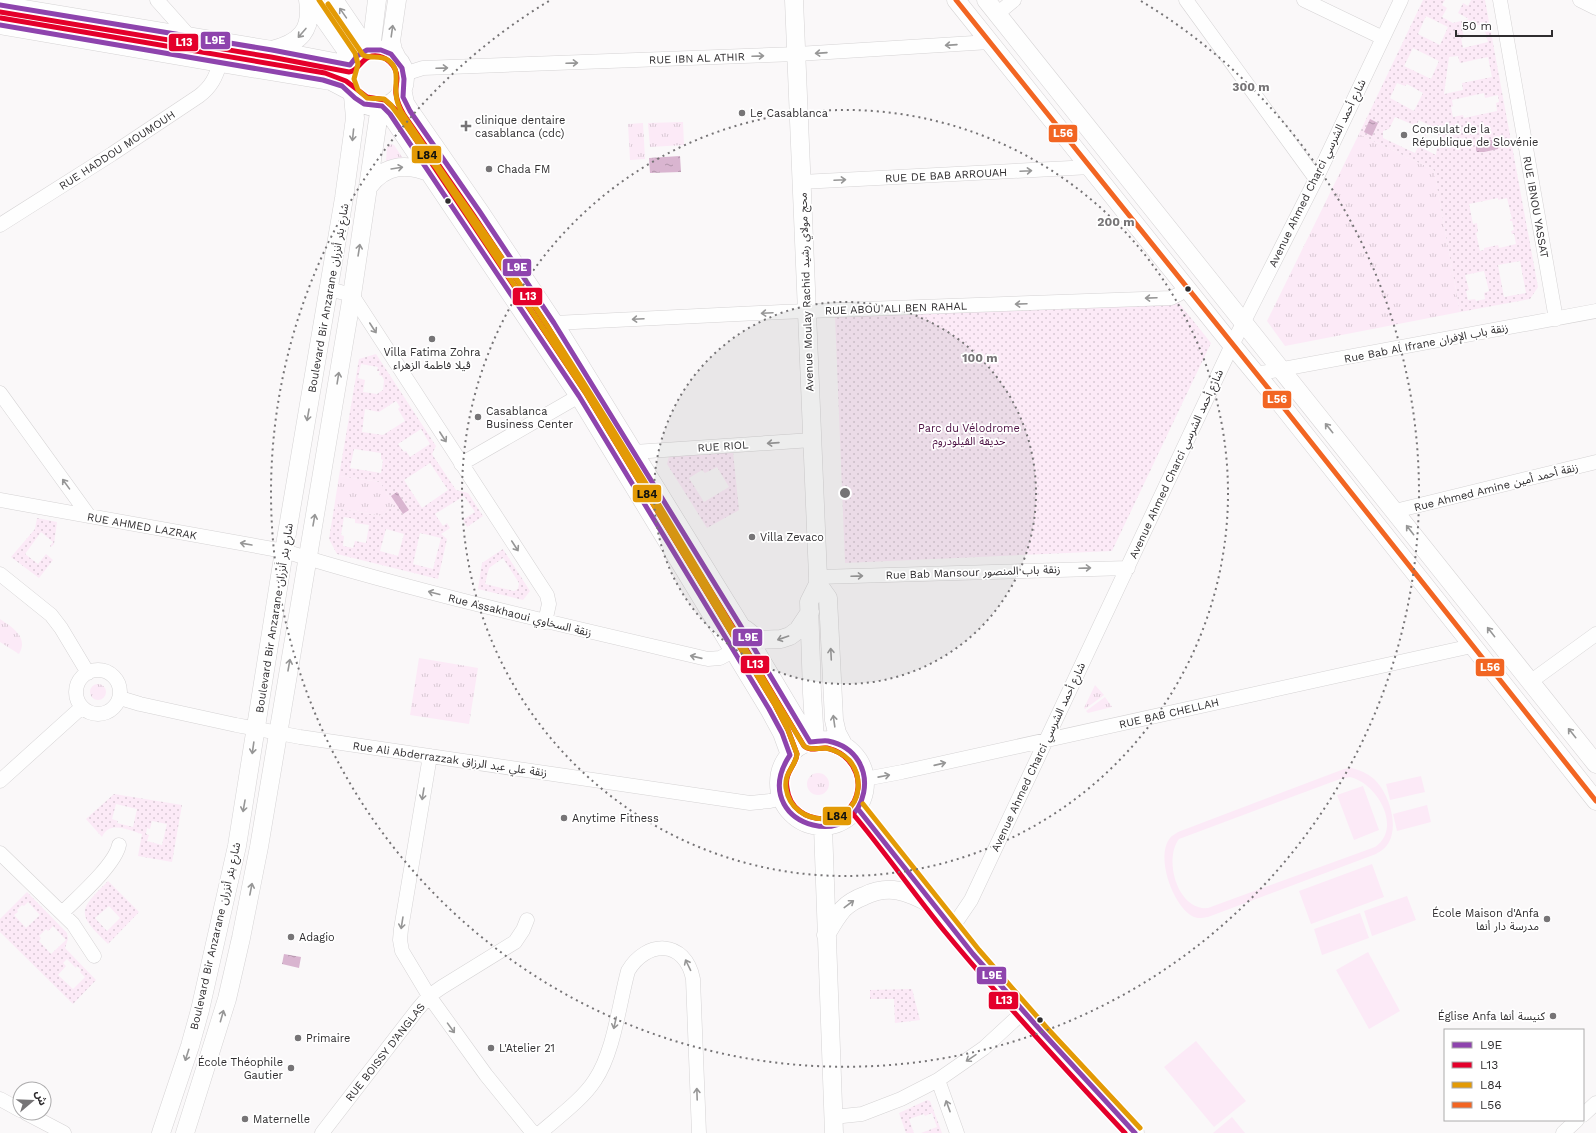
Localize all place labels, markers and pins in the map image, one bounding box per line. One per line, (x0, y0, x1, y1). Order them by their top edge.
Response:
place label: Le Casablanca (750, 107, 828, 120)
marker: Le Casablanca (737, 108, 747, 118)
place label: clinique dentaire casablanca (cdc) (475, 114, 565, 140)
marker: clinique dentaire casablanca (cdc) (460, 120, 472, 132)
place label: Consulat de la République de Slovénie (1412, 123, 1538, 149)
marker: Consulat de la République de Slovénie (1399, 130, 1409, 140)
place label: Chada FM (497, 163, 550, 176)
marker: Chada FM (484, 164, 494, 174)
unlabelled marker (443, 196, 453, 206)
unlabelled marker (1183, 284, 1193, 294)
marker: Villa Fatima Zohra ڤيلا فاطمة الزهراء (427, 334, 437, 344)
place label: Villa Fatima Zohra ڤيلا فاطمة الزهراء (383, 346, 481, 372)
place label: Casablanca Business Center (486, 405, 574, 431)
marker: Casablanca Business Center (473, 412, 483, 422)
centre of rings (838, 486, 852, 500)
place label: Villa Zevaco (760, 531, 824, 544)
marker: Villa Zevaco (747, 532, 757, 542)
place label: Anytime Fitness (572, 812, 659, 825)
marker: Anytime Fitness (559, 813, 569, 823)
place label: École Maison d'Anfa مدرسة دار أنفا (1432, 906, 1539, 933)
marker: École Maison d'Anfa مدرسة دار أنفا (1542, 914, 1552, 924)
place label: Adagio (299, 931, 335, 944)
marker: Adagio (286, 932, 296, 942)
place label: Église Anfa كنيسة أنفا (1438, 1009, 1545, 1023)
marker: Église Anfa كنيسة أنفا (1548, 1011, 1558, 1021)
unlabelled marker (1035, 1015, 1045, 1025)
place label: Primaire (306, 1032, 350, 1045)
marker: Primaire (293, 1033, 303, 1043)
place label: L'Atelier 21 (499, 1042, 555, 1055)
marker: L'Atelier 21 (486, 1043, 496, 1053)
place label: École Théophile Gautier (198, 1055, 283, 1082)
marker: École Théophile Gautier (286, 1063, 296, 1073)
place label: Maternelle (253, 1113, 310, 1126)
marker: Maternelle (240, 1114, 250, 1124)

